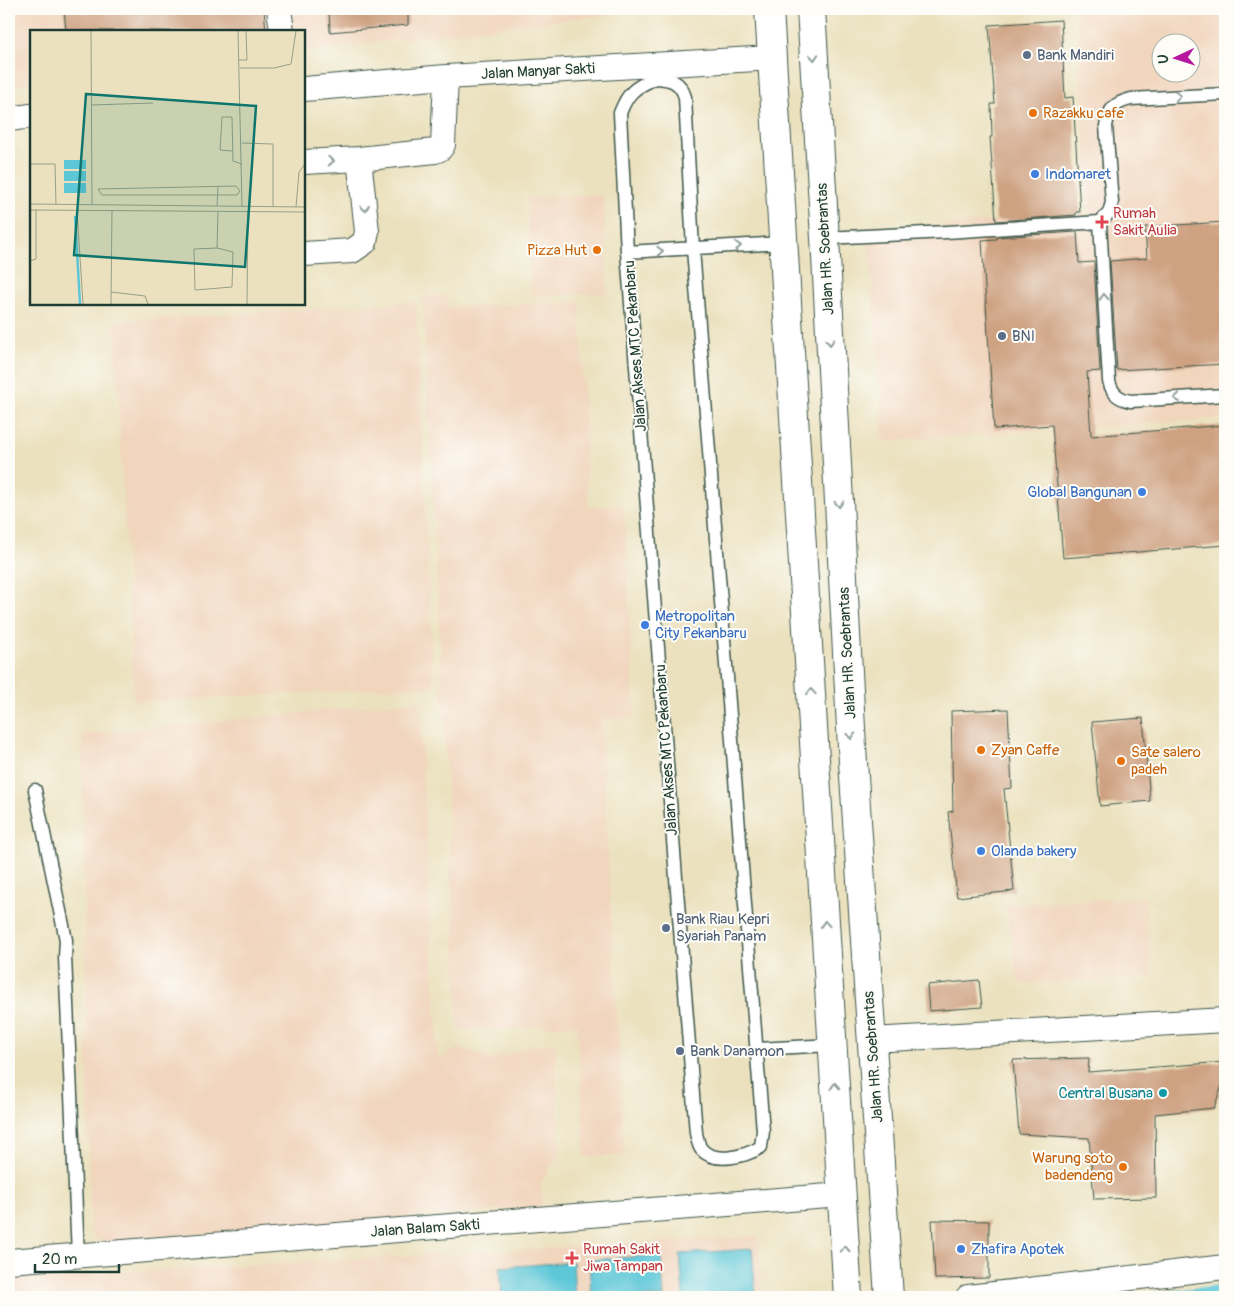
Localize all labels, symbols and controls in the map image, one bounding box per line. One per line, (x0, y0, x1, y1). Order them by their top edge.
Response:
inset map (30, 30, 305, 305)
north arrow (1152, 32, 1202, 82)
place label: Bank Mandiri (1037, 46, 1114, 65)
marker: Bank Mandiri (1021, 49, 1033, 61)
one-way arrow (808, 54, 819, 62)
text: U (1155, 54, 1172, 64)
street label: Jalan Manyar Sakti (481, 59, 596, 84)
one-way arrow (1174, 91, 1182, 102)
place label: Razakku cafe (1043, 104, 1125, 123)
marker: Razakku cafe (1027, 107, 1039, 119)
one-way arrow (327, 155, 335, 166)
place label: Indomaret (1045, 165, 1112, 184)
marker: Indomaret (1029, 168, 1041, 180)
street label: Jalan HR. Soebrantas (813, 182, 838, 315)
one-way arrow (359, 203, 369, 212)
place label: Rumah Sakit Aulia (1113, 204, 1177, 240)
marker: Rumah Sakit Aulia (1095, 215, 1109, 229)
place label: Pizza Hut (527, 241, 588, 260)
one-way arrow (734, 241, 742, 252)
marker: Pizza Hut (591, 244, 603, 256)
one-way arrow (656, 245, 664, 256)
street label: Jalan Akses MTC Pekanbaru (620, 260, 651, 432)
one-way arrow (1099, 293, 1110, 301)
place label: BNI (1012, 327, 1035, 346)
marker: BNI (996, 330, 1008, 342)
one-way arrow (825, 338, 836, 346)
one-way arrow (1172, 392, 1180, 403)
place label: Global Bangunan (1027, 483, 1132, 502)
marker: Global Bangunan (1136, 486, 1148, 498)
one-way arrow (834, 500, 844, 508)
street label: Jalan HR. Soebrantas (835, 586, 860, 719)
place label: Metropolitan City Pekanbaru (655, 607, 747, 643)
marker: Metropolitan City Pekanbaru (639, 619, 651, 631)
street label: Jalan Akses MTC Pekanbaru (651, 664, 682, 836)
one-way arrow (805, 688, 816, 696)
one-way arrow (846, 733, 857, 741)
place label: Zyan Caffe (991, 741, 1060, 760)
place label: Sate salero padeh (1131, 743, 1201, 779)
marker: Zyan Caffe (975, 744, 987, 756)
marker: Sate salero padeh (1115, 755, 1127, 767)
place label: Olanda bakery (991, 842, 1077, 861)
marker: Olanda bakery (975, 845, 987, 857)
place label: Bank Riau Kepri Syariah Panam (676, 910, 770, 946)
one-way arrow (820, 920, 831, 928)
marker: Bank Riau Kepri Syariah Panam (660, 922, 672, 934)
street label: Jalan HR. Soebrantas (859, 990, 888, 1124)
place label: Bank Danamon (690, 1042, 784, 1061)
marker: Bank Danamon (674, 1045, 686, 1057)
one-way arrow (829, 1082, 840, 1090)
place label: Central Busana (1058, 1084, 1153, 1103)
marker: Central Busana (1157, 1087, 1169, 1099)
place label: Warung soto badendeng (1032, 1149, 1113, 1185)
marker: Warung soto badendeng (1117, 1161, 1129, 1173)
street label: Jalan Balam Sakti (370, 1215, 481, 1242)
place label: Rumah Sakit Jiwa Tampan (583, 1240, 663, 1276)
place label: Zhafira Apotek (971, 1240, 1065, 1259)
scale bar (35, 1241, 119, 1273)
marker: Zhafira Apotek (955, 1243, 967, 1255)
one-way arrow (839, 1244, 850, 1252)
text: 20 m (42, 1250, 77, 1269)
marker: Rumah Sakit Jiwa Tampan (565, 1251, 579, 1265)

